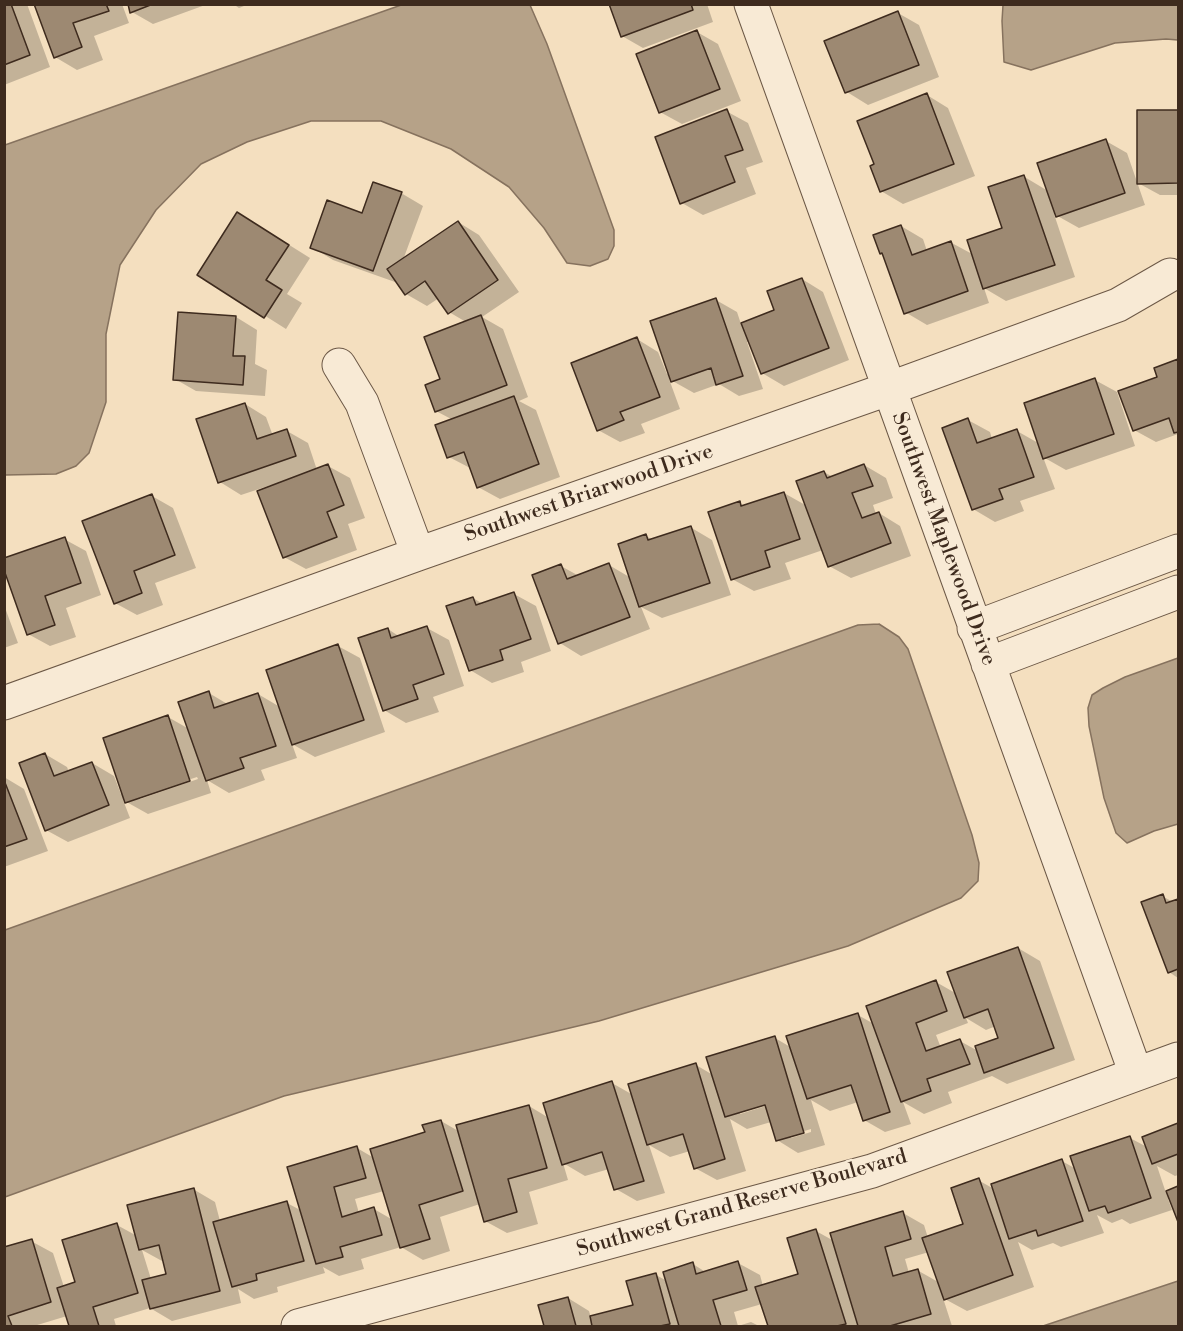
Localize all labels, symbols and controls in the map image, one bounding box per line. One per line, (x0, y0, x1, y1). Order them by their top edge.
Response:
street label: Southwest Maplewood Drive (885, 409, 1001, 669)
street label: Southwest Briarwood Drive (461, 440, 717, 548)
street label: Southwest Grand Reserve Boulevard (574, 1145, 910, 1263)

